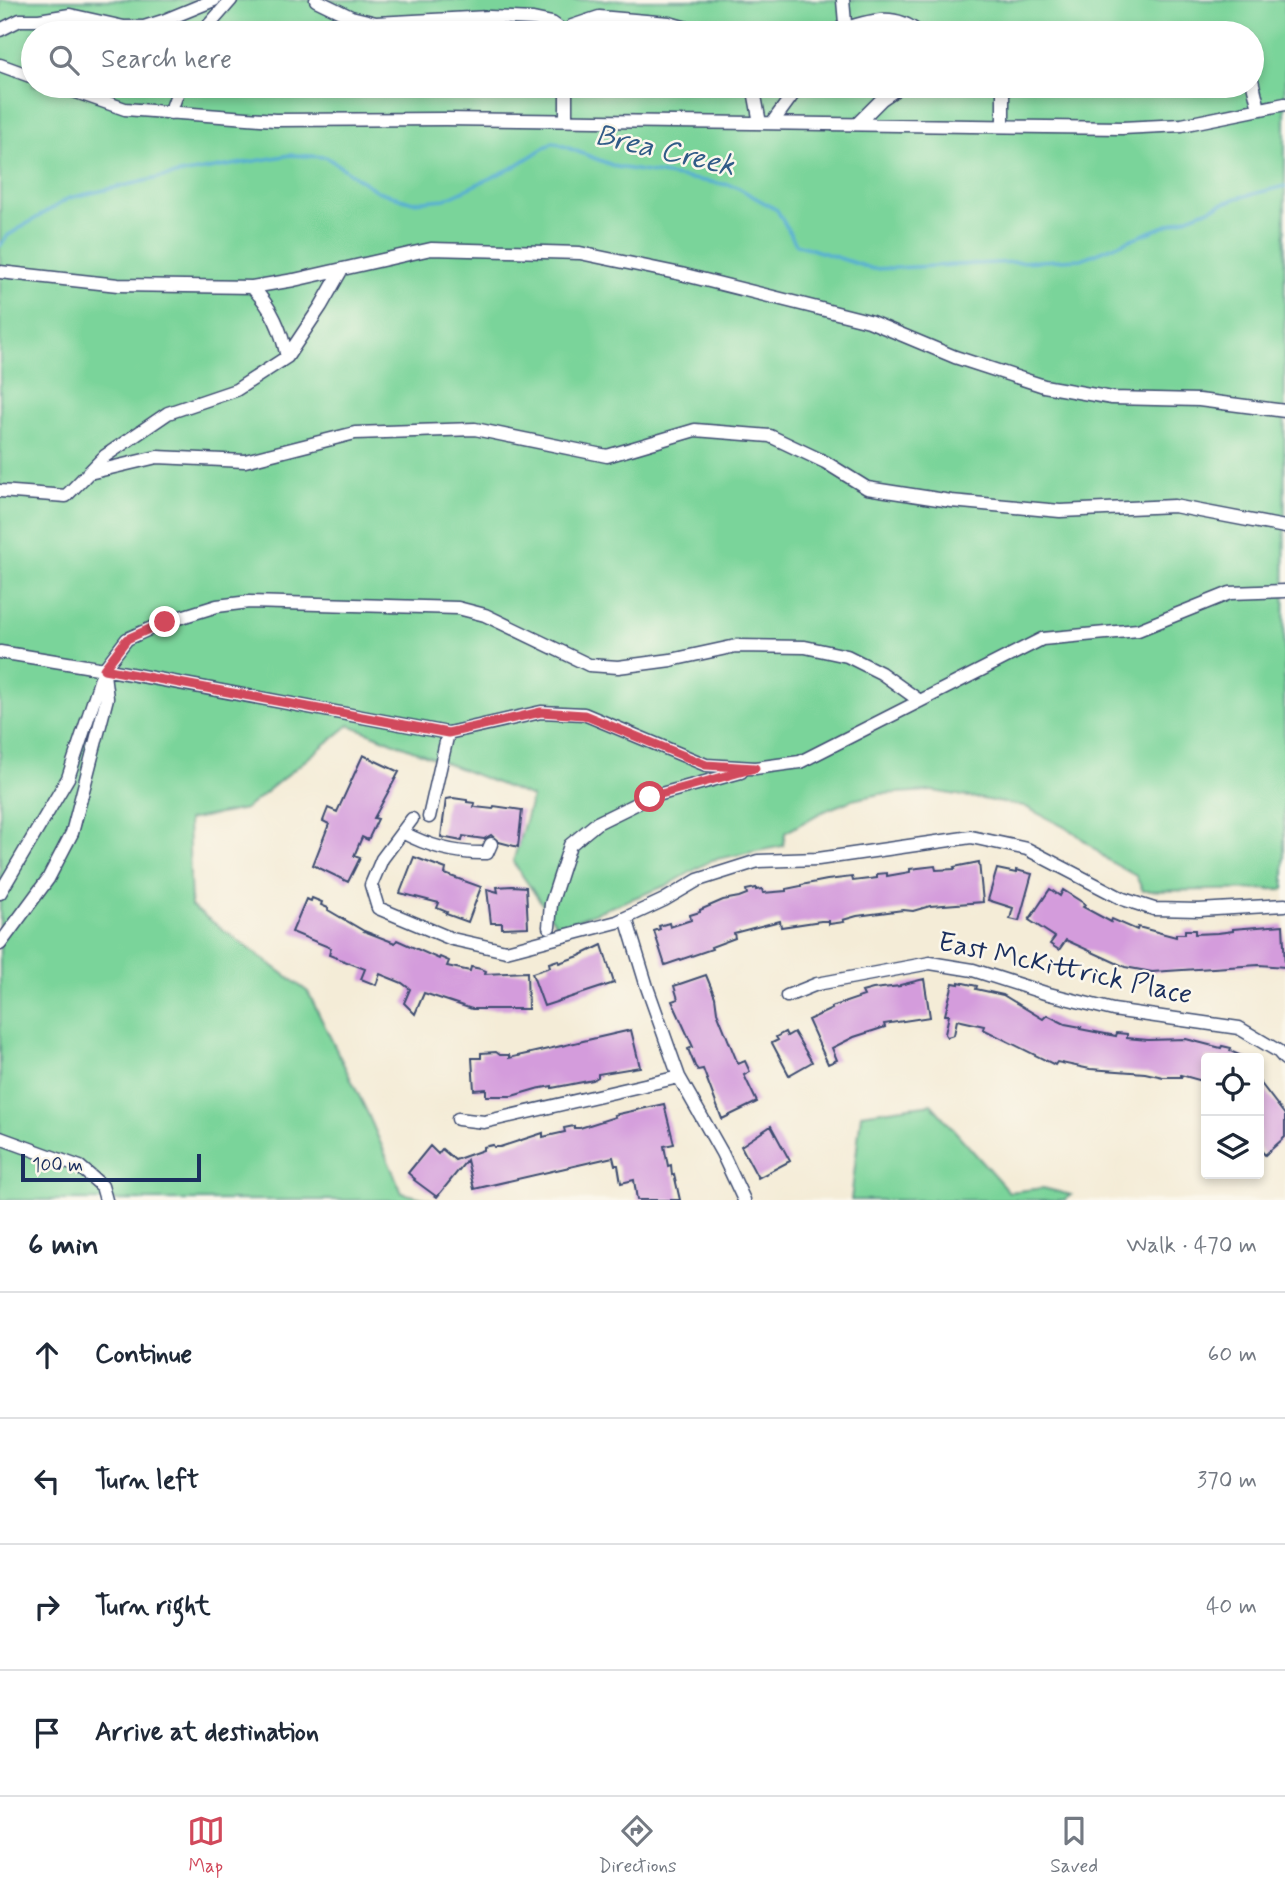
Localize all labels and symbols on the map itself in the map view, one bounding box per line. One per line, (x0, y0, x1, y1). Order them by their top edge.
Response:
water label: Brea Creek (591, 116, 739, 186)
route end (149, 606, 180, 637)
route start (634, 781, 665, 812)
street label: East McKittrick Place (934, 924, 1196, 1014)
scale bar (21, 1151, 201, 1183)

